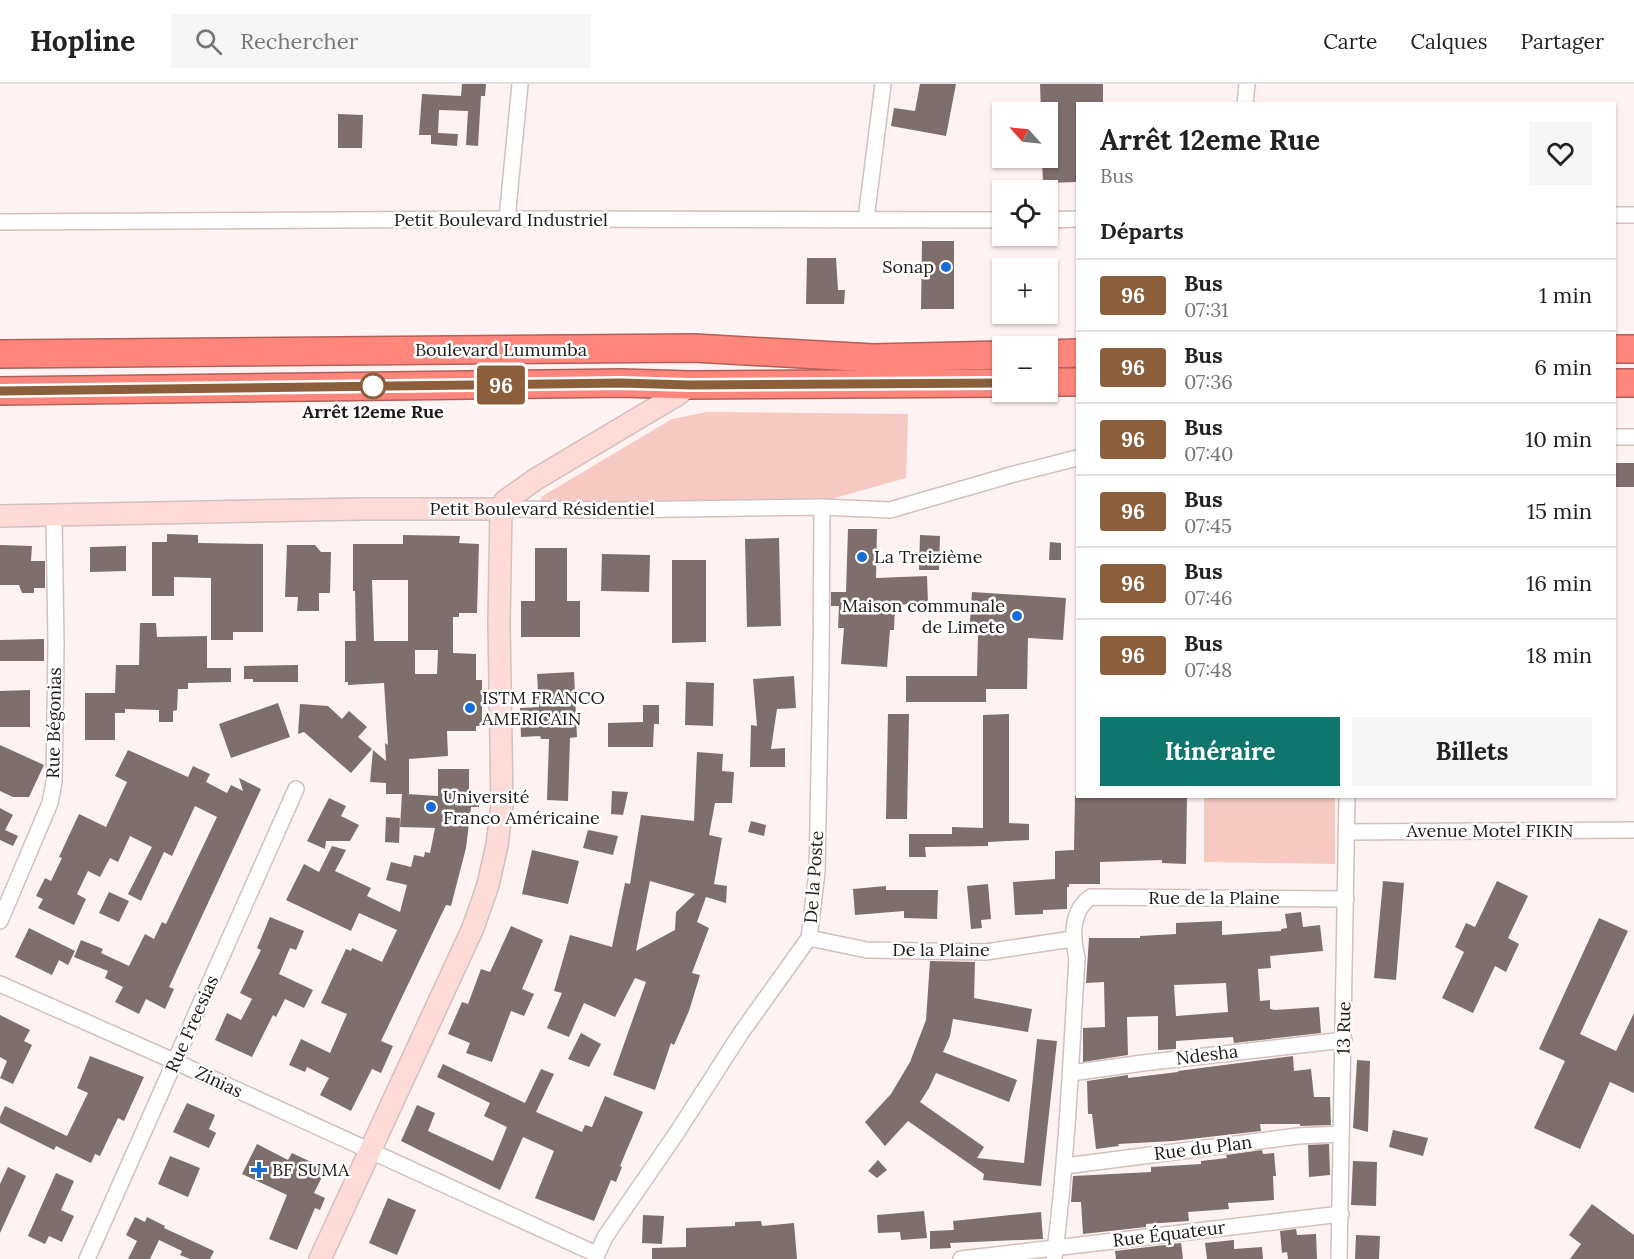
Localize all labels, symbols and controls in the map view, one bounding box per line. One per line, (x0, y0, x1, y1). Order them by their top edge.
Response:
search box (171, 14, 591, 68)
text: Hopline (30, 23, 135, 59)
icon: search (192, 25, 225, 58)
text: Rechercher (240, 27, 358, 55)
text: Carte (1323, 28, 1377, 55)
text: Calques (1410, 28, 1487, 55)
text: Partager (1520, 28, 1604, 55)
north arrow (992, 102, 1058, 168)
map controls (992, 102, 1058, 402)
text: Arrêt 12eme Rue (1100, 122, 1320, 158)
button: heart (1529, 122, 1592, 185)
text: Bus (1100, 163, 1134, 188)
button: locate (992, 180, 1058, 246)
street label: Petit Boulevard Industriel (394, 208, 608, 231)
text: Départs (1100, 217, 1184, 245)
place label: Sonap (882, 255, 934, 278)
button: + (992, 258, 1058, 324)
marker: Sonap (939, 260, 953, 274)
text: Bus (1184, 269, 1223, 297)
text: 1 min (1539, 281, 1592, 309)
text: 96 (1121, 282, 1145, 309)
text: 07:31 (1184, 297, 1229, 322)
button: − (992, 336, 1058, 402)
street label: Boulevard Lumumba (415, 338, 587, 361)
text: Bus (1184, 341, 1223, 369)
text: 6 min (1534, 353, 1592, 381)
text: 96 (1121, 354, 1145, 381)
line badge: 96 (474, 366, 528, 404)
text: 07:36 (1184, 369, 1233, 394)
text: 96 (489, 372, 513, 399)
marker: Arrêt 12eme Rue (360, 373, 386, 399)
place label: Arrêt 12eme Rue (302, 400, 444, 423)
text: Bus (1184, 413, 1223, 441)
text: 10 min (1525, 425, 1592, 453)
text: 96 (1121, 426, 1145, 453)
text: 07:40 (1184, 441, 1233, 466)
text: Bus (1184, 485, 1223, 513)
street label: Petit Boulevard Résidentiel (429, 497, 655, 520)
text: 15 min (1527, 497, 1592, 525)
text: 96 (1121, 498, 1145, 525)
text: 07:45 (1184, 513, 1232, 538)
place label: La Treizième (874, 545, 983, 568)
marker: La Treizième (855, 550, 869, 564)
text: Bus (1184, 557, 1223, 585)
text: 16 min (1526, 569, 1592, 597)
text: 96 (1121, 570, 1145, 597)
text: 07:46 (1184, 585, 1233, 610)
place label: Maison communale de Limete (842, 594, 1005, 638)
marker: Maison communale de Limete (1010, 609, 1024, 623)
text: Bus (1184, 629, 1223, 657)
text: 18 min (1527, 641, 1592, 669)
text: 96 (1121, 642, 1145, 669)
text: 07:48 (1184, 657, 1232, 682)
street label: Rue Bégonias (41, 667, 66, 779)
place label: ISTM FRANCO AMERICAIN (481, 686, 605, 730)
marker: ISTM FRANCO AMERICAIN (463, 701, 477, 715)
button: Itinéraire (1100, 717, 1340, 786)
button: Billets (1352, 717, 1592, 786)
place label: Université Franco Américaine (443, 785, 600, 829)
marker: Université Franco Américaine (424, 800, 438, 814)
street label: Avenue Motel FIKIN (1405, 819, 1574, 842)
street label: De la Poste (799, 829, 828, 924)
street label: Rue de la Plaine (1148, 886, 1280, 909)
street label: De la Plaine (892, 938, 990, 961)
street label: Rue Freesias (160, 971, 223, 1076)
street label: 13 Rue (1332, 1001, 1355, 1055)
street label: Ndesha (1175, 1039, 1239, 1070)
street label: Zinias (192, 1061, 247, 1102)
street label: Rue du Plan (1153, 1130, 1253, 1165)
place label: BF SUMA (272, 1158, 350, 1181)
marker: BF SUMA (250, 1161, 268, 1179)
street label: Rue Équateur (1111, 1215, 1227, 1252)

